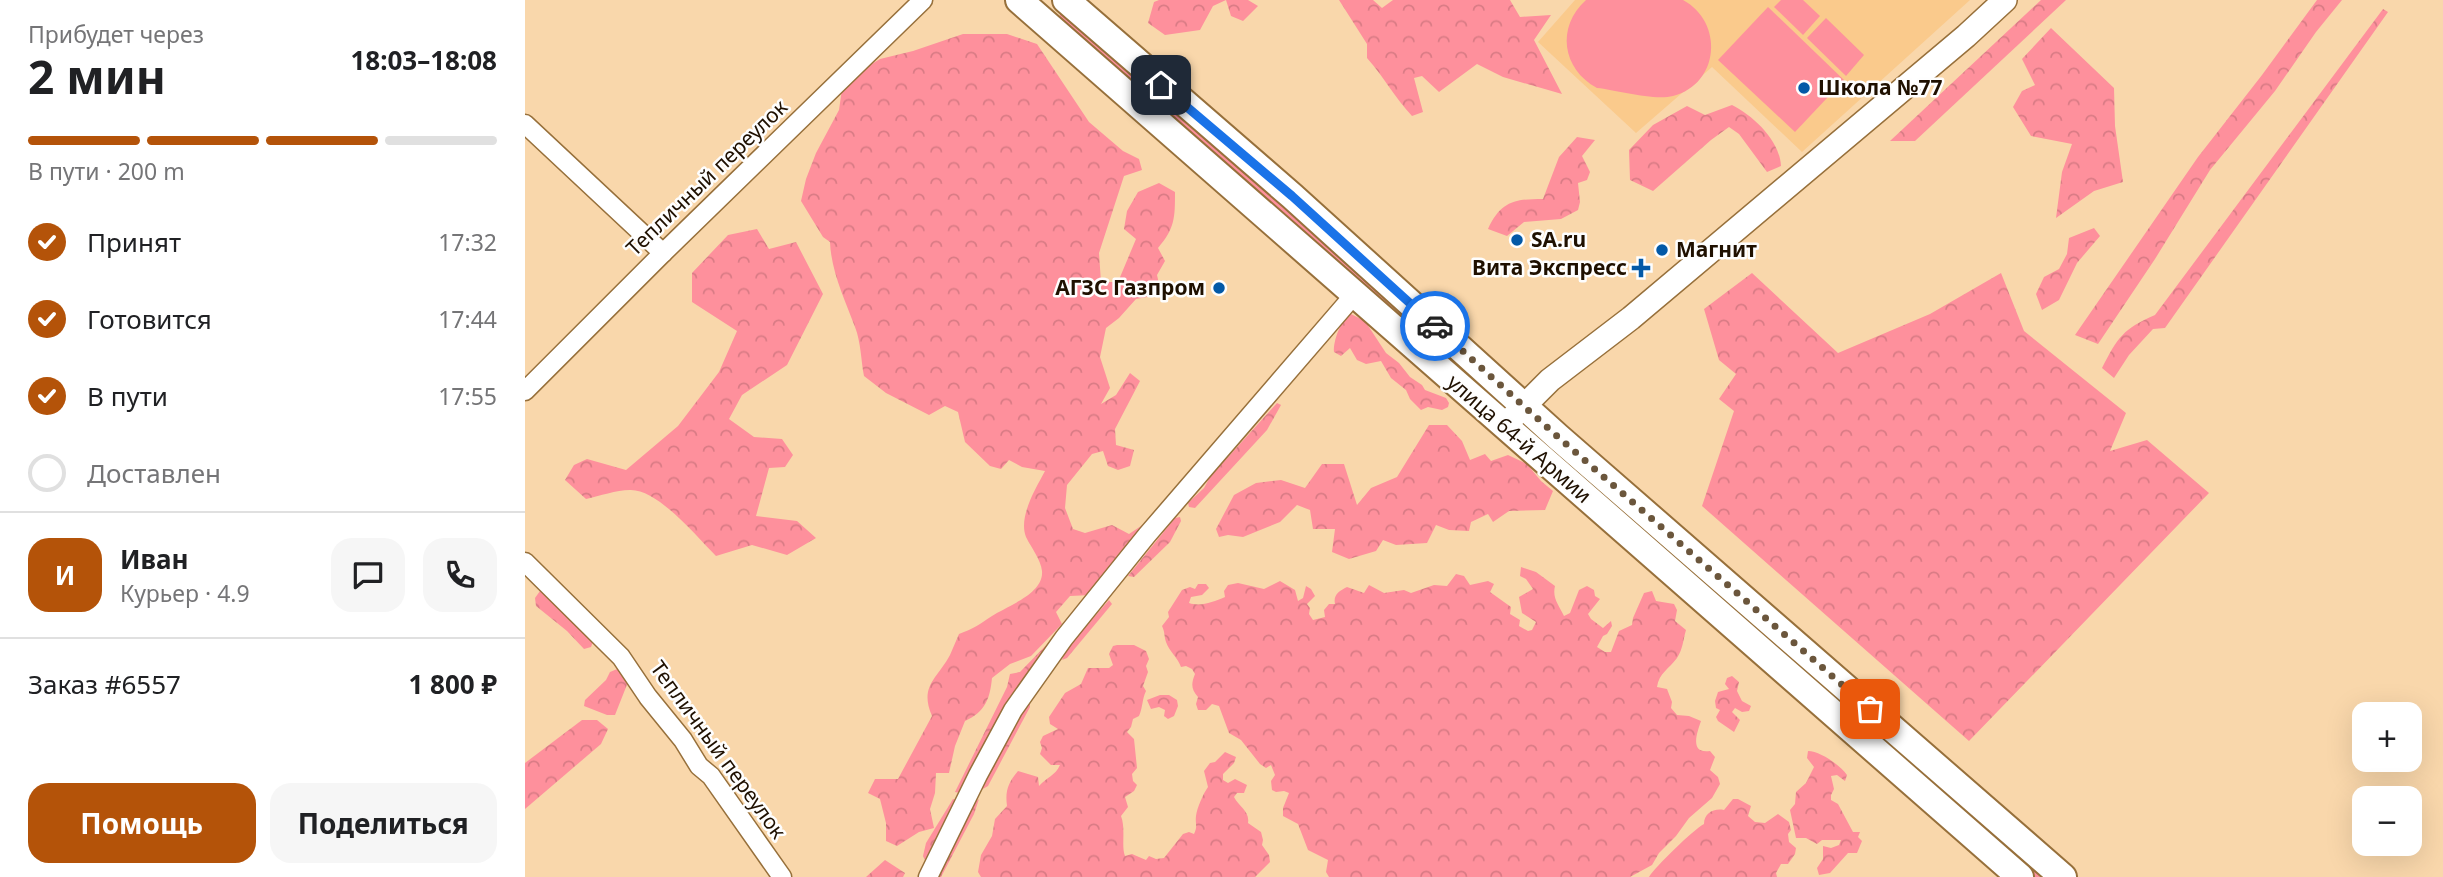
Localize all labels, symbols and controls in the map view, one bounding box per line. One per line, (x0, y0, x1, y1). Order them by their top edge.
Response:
text: Прибудет через (28, 18, 204, 50)
text: 18:03–18:08 (350, 42, 497, 78)
text: 2 мин (28, 45, 166, 107)
pin (1131, 55, 1191, 115)
icon: home (1142, 66, 1180, 104)
place label: Школа №77 (1818, 73, 1943, 101)
marker: Школа №77 (1796, 80, 1812, 96)
street label: Тепличный переулок (620, 93, 793, 262)
text: В пути · 200 m (28, 155, 185, 187)
icon: check (28, 223, 66, 261)
text: Принят (87, 224, 181, 260)
place label: SA.ru (1531, 225, 1586, 253)
text: 17:32 (438, 226, 497, 258)
marker: SA.ru (1509, 232, 1525, 248)
place label: Магнит (1676, 235, 1757, 263)
marker: Магнит (1654, 242, 1670, 258)
place label: Вита Экспресс (1472, 253, 1627, 281)
marker: Вита Экспресс (1633, 260, 1649, 276)
place label: АГЗС Газпром (1055, 273, 1205, 301)
marker: АГЗС Газпром (1211, 280, 1227, 296)
courier (1400, 291, 1470, 361)
icon: check (28, 300, 66, 338)
text: Готовится (87, 301, 212, 337)
text: 17:44 (438, 303, 497, 335)
icon: car (1416, 307, 1454, 345)
street label: улица 64-й Армии (1442, 368, 1598, 509)
icon: check (28, 377, 66, 415)
text: В пути (87, 378, 168, 414)
text: 17:55 (438, 380, 497, 412)
text: Доставлен (87, 455, 221, 491)
button: chat (331, 538, 405, 612)
button: phone (423, 538, 497, 612)
text: Иван (120, 541, 189, 577)
text: И (55, 557, 75, 593)
text: Курьер · 4.9 (120, 577, 250, 609)
street label: Тепличный переулок (645, 655, 793, 844)
text: Заказ #6557 (28, 666, 181, 702)
text: 1 800 ₽ (408, 666, 497, 702)
pin (1840, 679, 1900, 739)
icon: bag (1851, 690, 1889, 728)
map controls (2352, 702, 2422, 856)
button: + (2352, 702, 2422, 772)
button: Помощь (28, 783, 256, 863)
button: Поделиться (270, 783, 497, 863)
button: − (2352, 786, 2422, 856)

